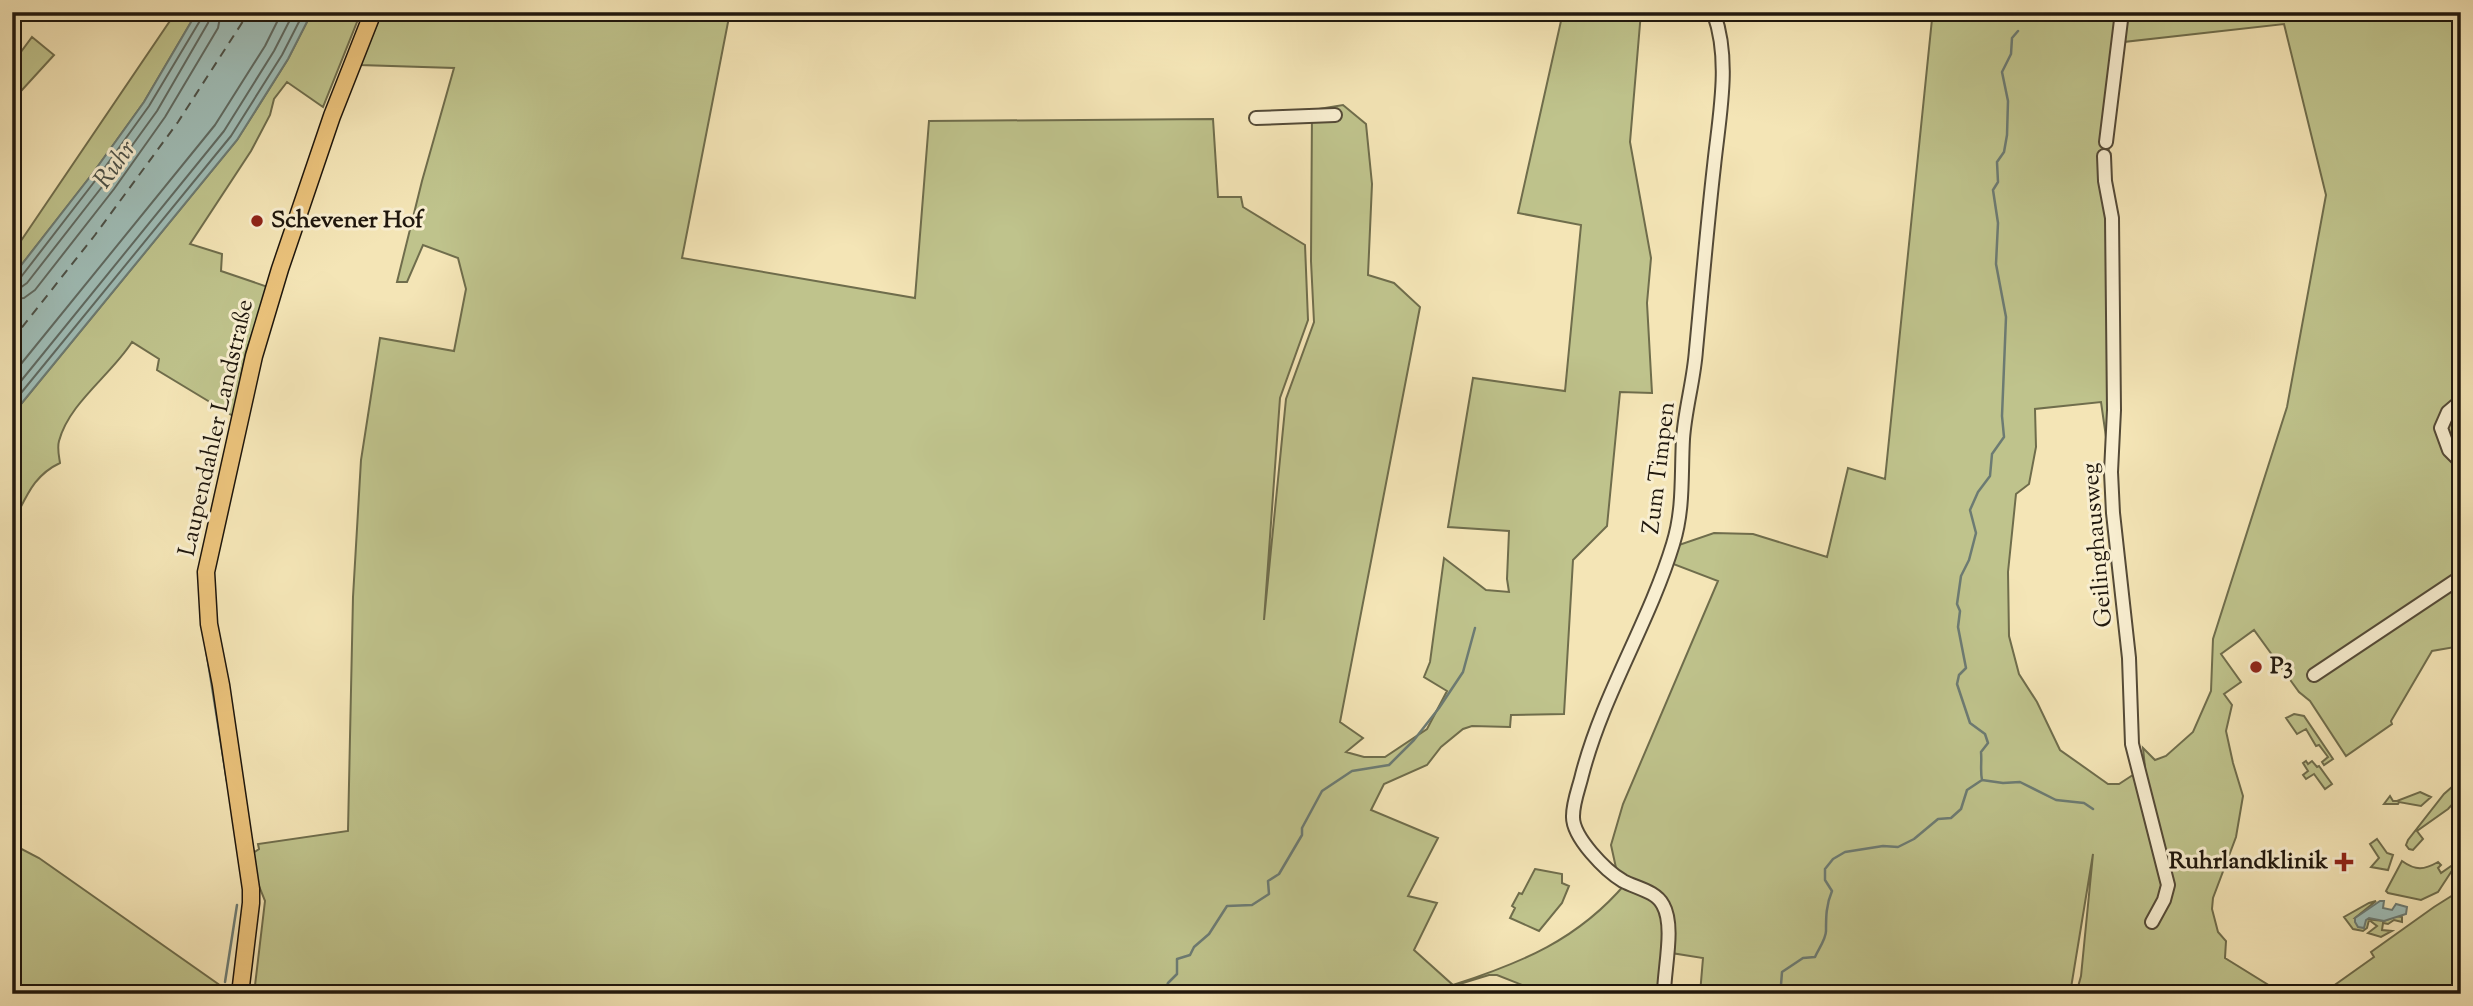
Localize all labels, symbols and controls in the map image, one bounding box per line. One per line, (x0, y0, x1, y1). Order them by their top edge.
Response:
water label: Ruhr (86, 133, 146, 197)
place label: Schevener Hof (271, 204, 425, 238)
marker: Schevener Hof (249, 213, 265, 229)
street label: Laupendahler Landstraße (171, 296, 263, 560)
street label: Zum Timpen (1635, 400, 1685, 536)
street label: Geilinghausweg (2074, 461, 2122, 629)
place label: P3 (2270, 650, 2293, 684)
marker: P3 (2248, 659, 2264, 675)
place label: Ruhrlandklinik (2169, 845, 2329, 879)
marker: Ruhrlandklinik (2334, 852, 2354, 872)

